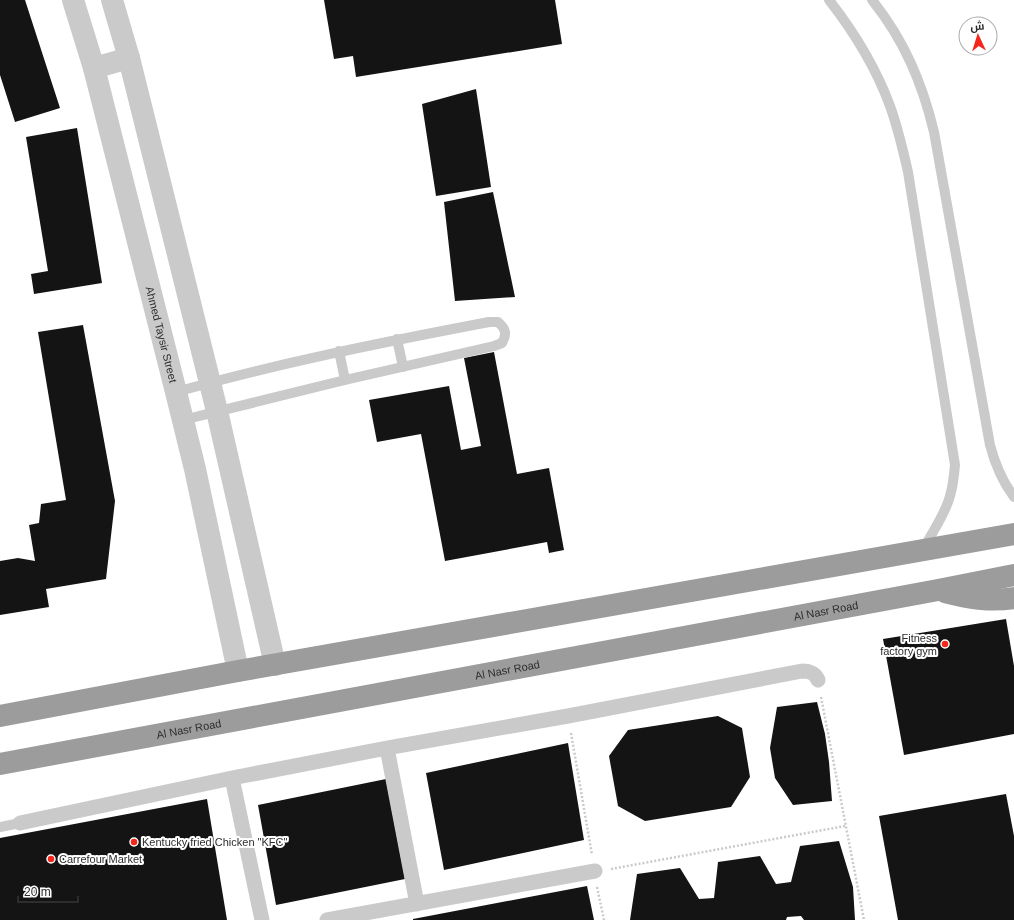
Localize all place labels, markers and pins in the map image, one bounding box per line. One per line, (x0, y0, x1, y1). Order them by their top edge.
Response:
place label: Fitness factory gym (880, 632, 937, 657)
marker: Fitness factory gym (940, 639, 950, 649)
place label: Kentucky fried Chicken "KFC" (142, 836, 287, 848)
marker: Kentucky fried Chicken "KFC" (129, 837, 139, 847)
place label: Carrefour Market (59, 853, 142, 865)
marker: Carrefour Market (46, 854, 56, 864)

